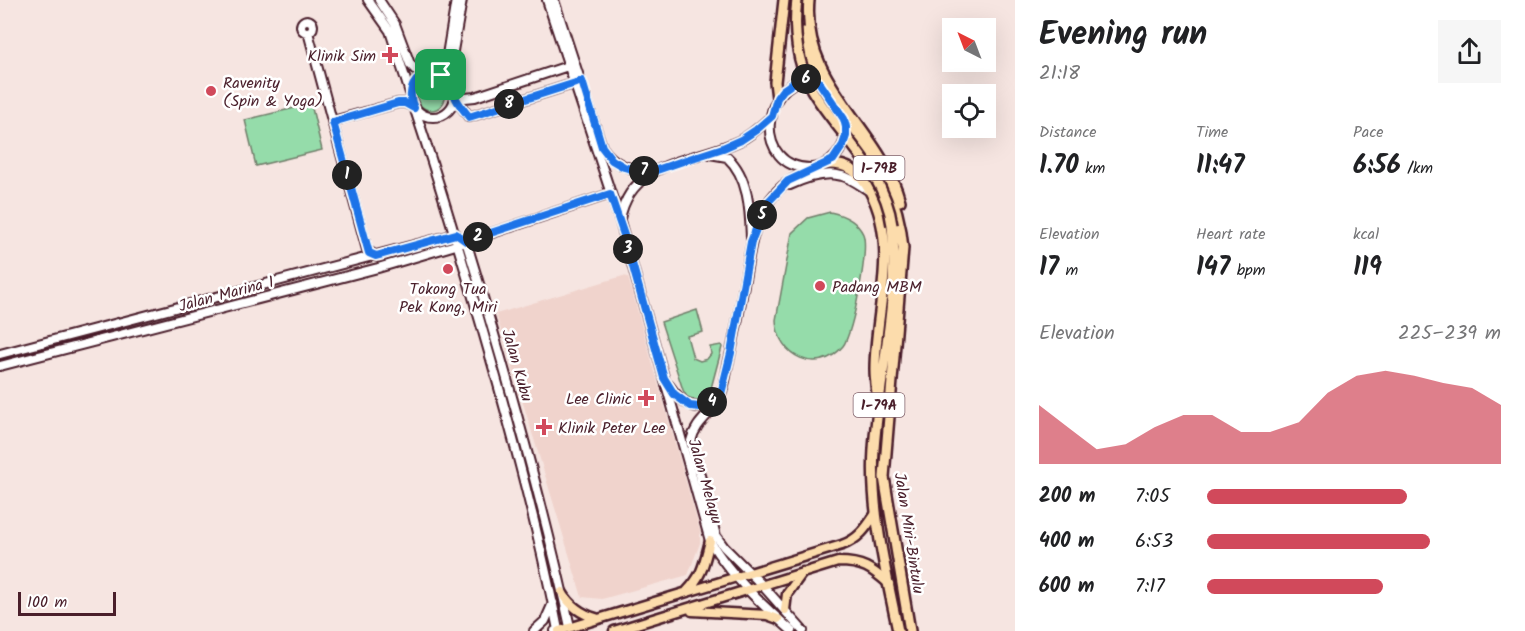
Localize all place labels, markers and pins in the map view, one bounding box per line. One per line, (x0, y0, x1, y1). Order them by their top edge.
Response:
place label: Klinik Sim (308, 44, 376, 69)
marker: Klinik Sim (381, 46, 399, 64)
pin (415, 49, 466, 100)
pin: 6 (791, 64, 821, 94)
place label: Ravenity (Spin & Yoga) (223, 71, 323, 114)
marker: Ravenity (Spin & Yoga) (204, 84, 218, 98)
pin: 8 (494, 89, 524, 119)
pin: 7 (629, 156, 659, 186)
pin: 1 (332, 160, 362, 190)
pin: 5 (747, 200, 777, 230)
pin: 2 (463, 222, 493, 252)
pin: 3 (613, 234, 643, 264)
marker: Tokong Tua Pek Kong, Miri (441, 262, 455, 276)
place label: Padang MBM (832, 275, 922, 300)
place label: Tokong Tua Pek Kong, Miri (399, 277, 498, 320)
marker: Padang MBM (813, 279, 827, 293)
place label: Lee Clinic (566, 387, 632, 412)
pin: 4 (697, 387, 727, 417)
marker: Lee Clinic (637, 389, 655, 407)
place label: Klinik Peter Lee (558, 416, 666, 441)
marker: Klinik Peter Lee (535, 418, 553, 436)

